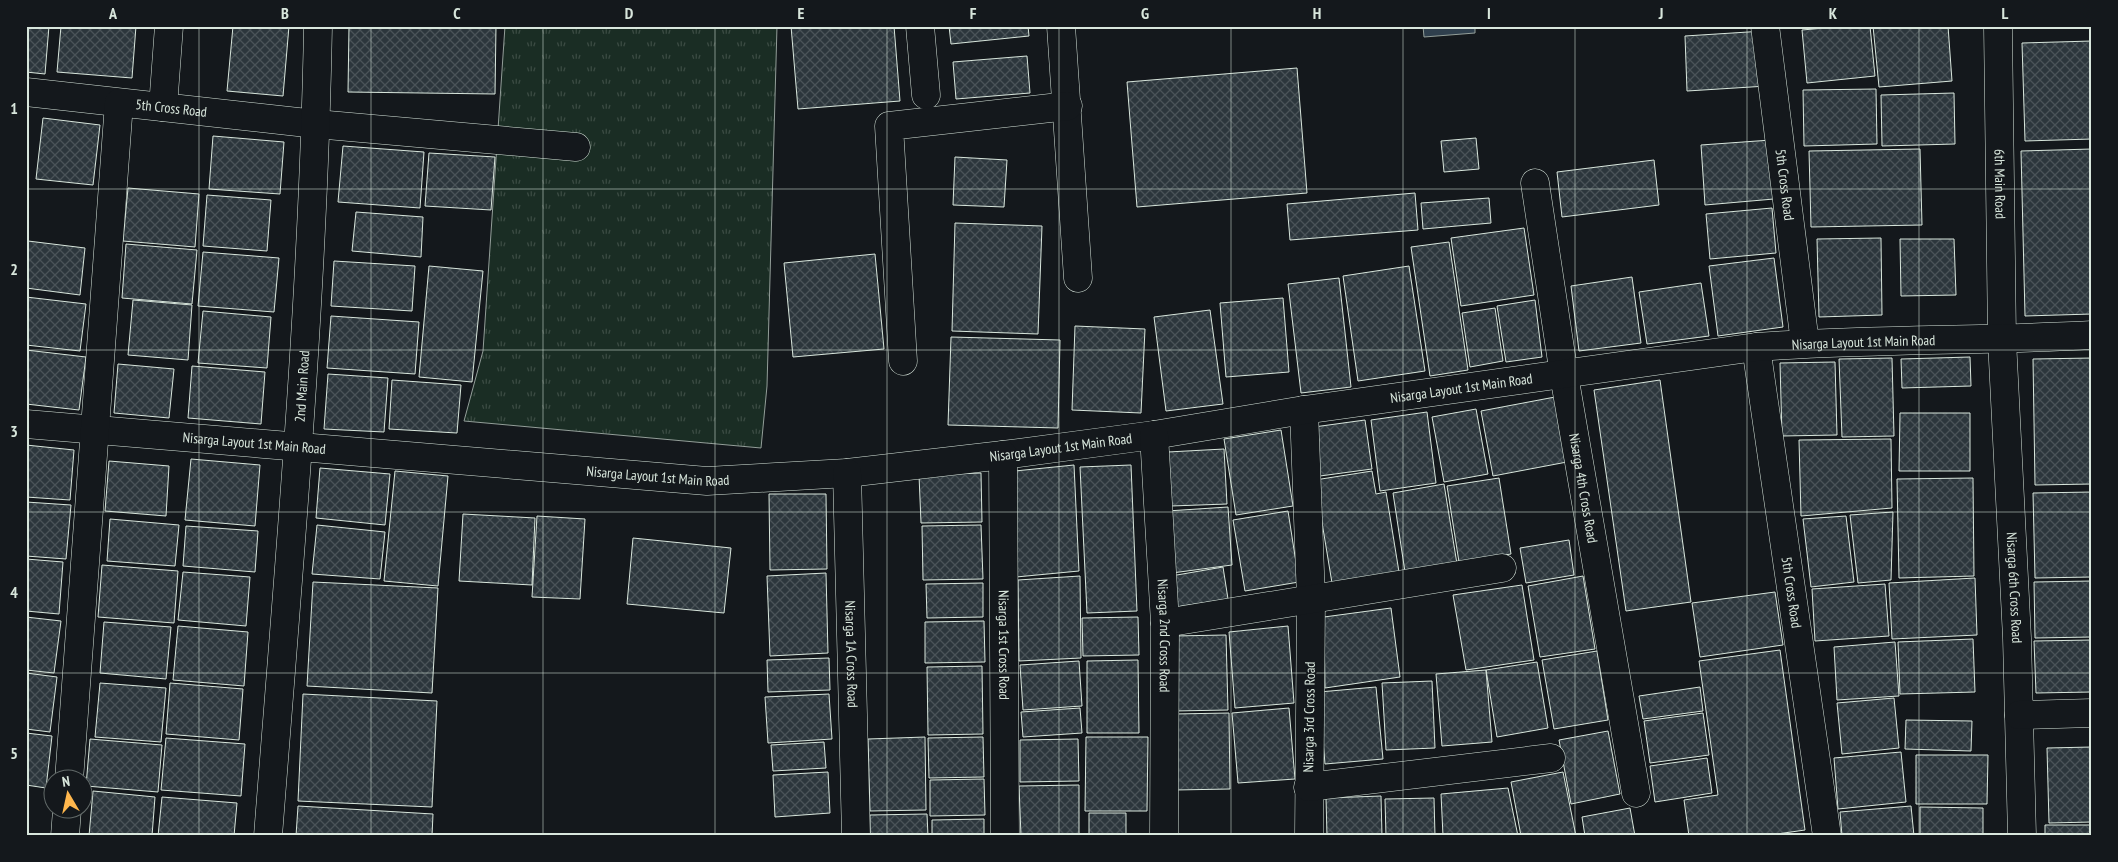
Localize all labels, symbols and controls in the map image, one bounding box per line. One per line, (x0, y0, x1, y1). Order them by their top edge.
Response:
text: A (108, 3, 118, 23)
text: B (281, 3, 289, 23)
text: C (453, 3, 461, 23)
text: D (625, 3, 634, 23)
text: E (798, 3, 805, 23)
text: F (970, 3, 977, 23)
text: G (1141, 3, 1149, 23)
text: H (1313, 3, 1321, 23)
text: I (1487, 3, 1491, 23)
text: J (1658, 3, 1663, 23)
text: K (1829, 3, 1838, 23)
text: L (2002, 3, 2009, 23)
street label: 5th Cross Road (134, 95, 208, 121)
text: 1 (10, 98, 18, 118)
street label: 5th Cross Road (1772, 148, 1798, 221)
street label: 6th Main Road (1991, 149, 2009, 219)
text: 2 (10, 259, 18, 279)
street label: Nisarga Layout 1st Main Road (1791, 331, 1935, 354)
street label: 2nd Main Road (291, 350, 313, 423)
street label: Nisarga Layout 1st Main Road (1389, 369, 1534, 407)
text: 3 (10, 421, 18, 441)
street label: Nisarga Layout 1st Main Road (182, 428, 326, 458)
street label: Nisarga Layout 1st Main Road (989, 429, 1133, 465)
street label: Nisarga 4th Cross Road (1565, 432, 1602, 544)
street label: Nisarga Layout 1st Main Road (586, 462, 730, 490)
street label: Nisarga 6th Cross Road (2003, 532, 2026, 643)
street label: 5th Cross Road (1778, 556, 1806, 629)
street label: Nisarga 2nd Cross Road (1153, 579, 1174, 692)
text: 4 (10, 582, 18, 602)
street label: Nisarga 1st Cross Road (995, 590, 1013, 700)
street label: Nisarga 1A Cross Road (841, 600, 862, 708)
street label: Nisarga 3rd Cross Road (1299, 661, 1319, 773)
text: 5 (10, 743, 18, 763)
north arrow (42, 770, 92, 820)
text: N (61, 772, 71, 791)

